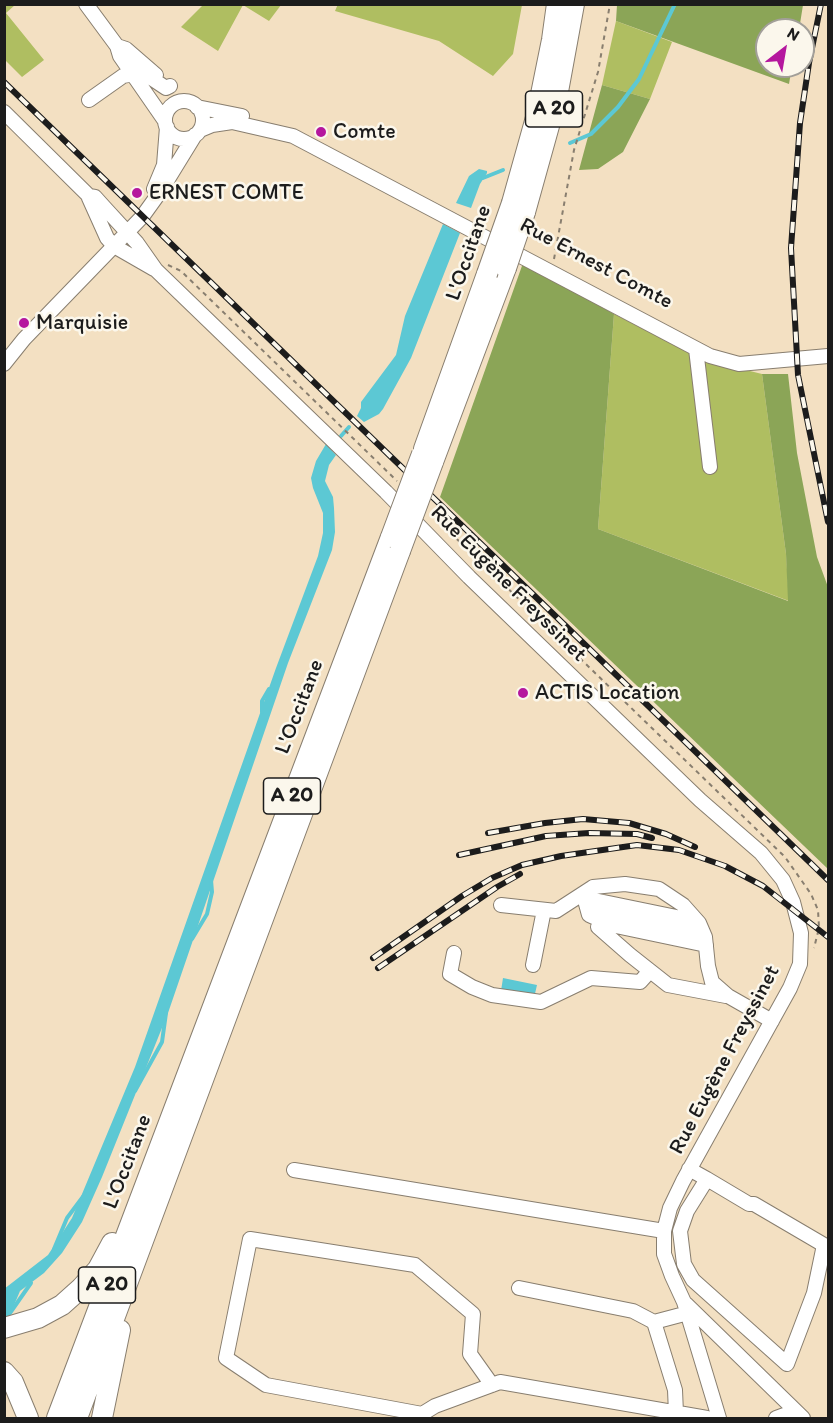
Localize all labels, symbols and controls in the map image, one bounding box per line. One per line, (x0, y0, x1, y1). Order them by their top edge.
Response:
north arrow (755, 18, 815, 78)
text: N (784, 23, 803, 45)
road number: A 20 (526, 91, 582, 127)
place label: Comte (333, 119, 396, 145)
marker: Comte (314, 125, 328, 139)
place label: ERNEST COMTE (149, 180, 304, 206)
marker: ERNEST COMTE (130, 186, 144, 200)
street label: L'Occitane (440, 202, 498, 304)
street label: Rue Ernest Comte (515, 213, 677, 315)
place label: Marquisie (36, 310, 128, 336)
marker: Marquisie (17, 316, 31, 330)
street label: Rue Eugène Freyssinet (424, 500, 592, 668)
street label: L'Occitane (270, 656, 330, 758)
place label: ACTIS Location (535, 680, 679, 706)
marker: ACTIS Location (516, 686, 530, 700)
road number: A 20 (264, 778, 320, 814)
street label: Rue Eugène Freyssinet (664, 961, 786, 1159)
street label: L'Occitane (98, 1111, 158, 1213)
road number: A 20 (78, 1267, 136, 1303)

